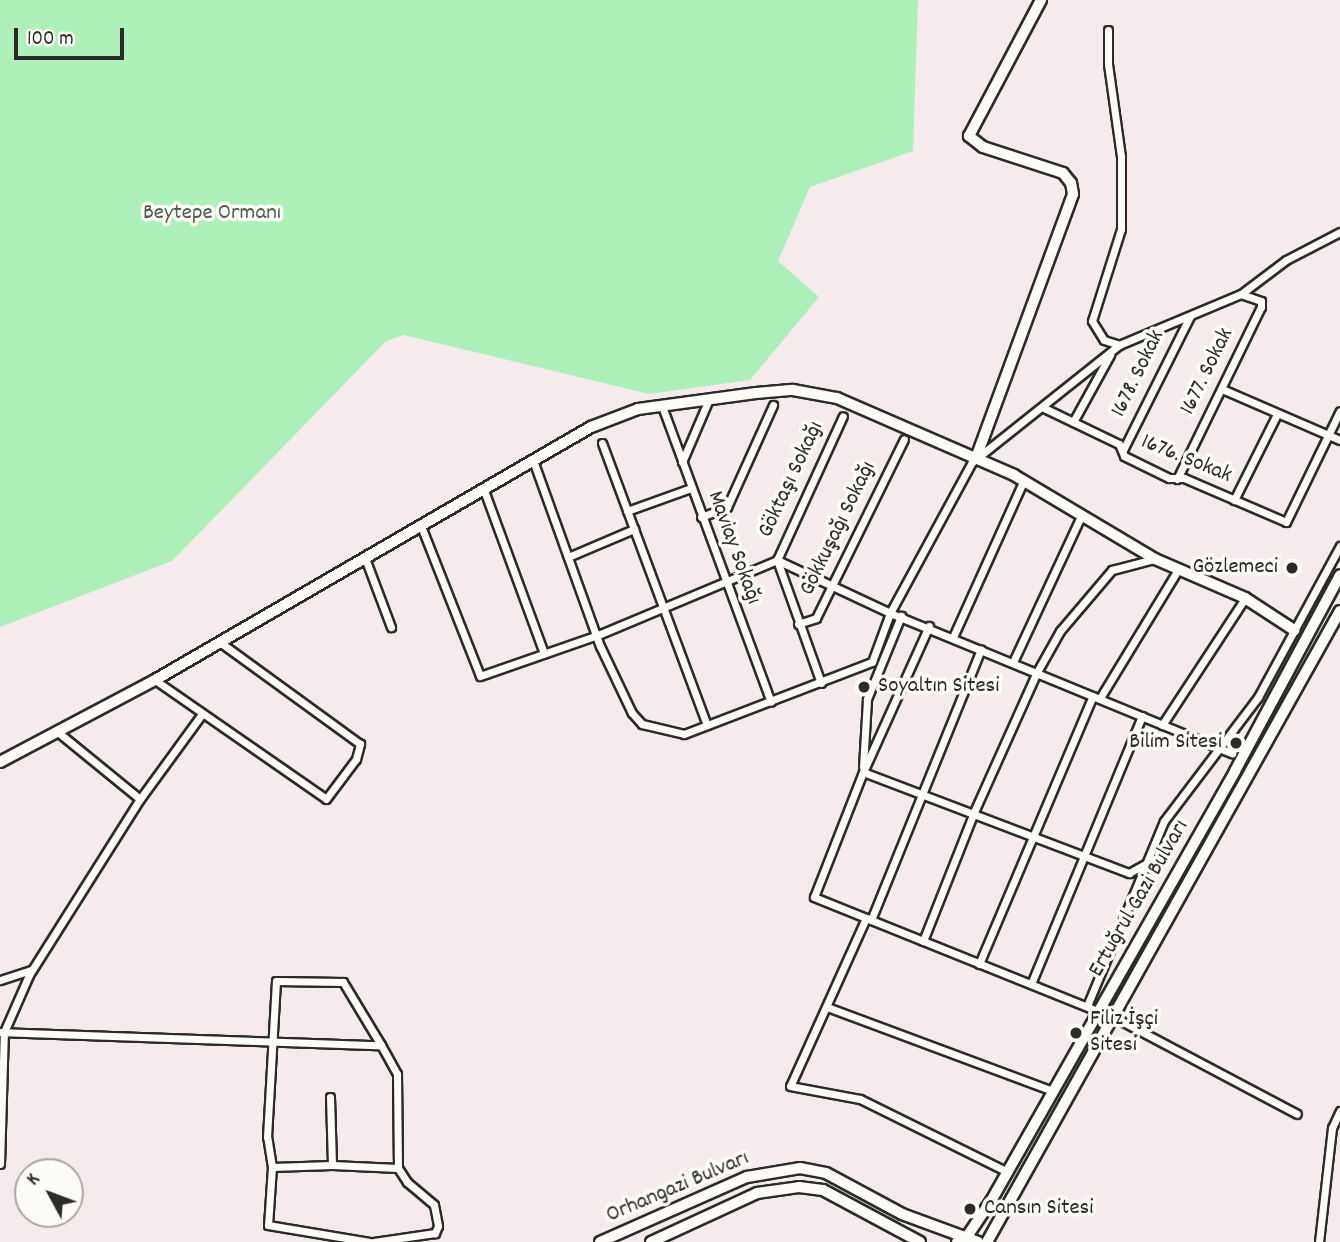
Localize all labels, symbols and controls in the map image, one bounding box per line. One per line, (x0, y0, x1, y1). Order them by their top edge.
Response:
scale bar (18, 14, 128, 58)
text: 100 m (27, 25, 74, 55)
park label: Beytepe Ormanı (143, 200, 281, 228)
street label: 1677. Sokak (1175, 324, 1241, 420)
street label: 1678. Sokak (1106, 326, 1172, 422)
street label: Göktaşı Sokağı (753, 418, 831, 542)
street label: 1676. Sokak (1137, 429, 1235, 491)
street label: Gökkuşağı Sokağı (795, 457, 883, 601)
street label: Maviay Sokağı (700, 488, 766, 608)
place label: Gözlemeci (1192, 554, 1278, 582)
marker: Gözlemeci (1284, 560, 1300, 576)
place label: Soyaltın Sitesi (878, 673, 999, 701)
marker: Soyaltın Sitesi (856, 679, 872, 695)
place label: Bilim Sitesi (1129, 729, 1222, 757)
marker: Bilim Sitesi (1228, 735, 1244, 751)
street label: Ertuğrul Gazi Bulvarı (1084, 816, 1196, 982)
place label: Filiz İşçi Sitesi (1090, 1006, 1158, 1060)
marker: Filiz İşçi Sitesi (1068, 1025, 1084, 1041)
street label: Orhangazi Bulvarı (603, 1146, 753, 1230)
north arrow (14, 1158, 84, 1228)
text: K (21, 1168, 47, 1192)
place label: Cansın Sitesi (984, 1195, 1093, 1223)
marker: Cansın Sitesi (962, 1201, 978, 1217)

